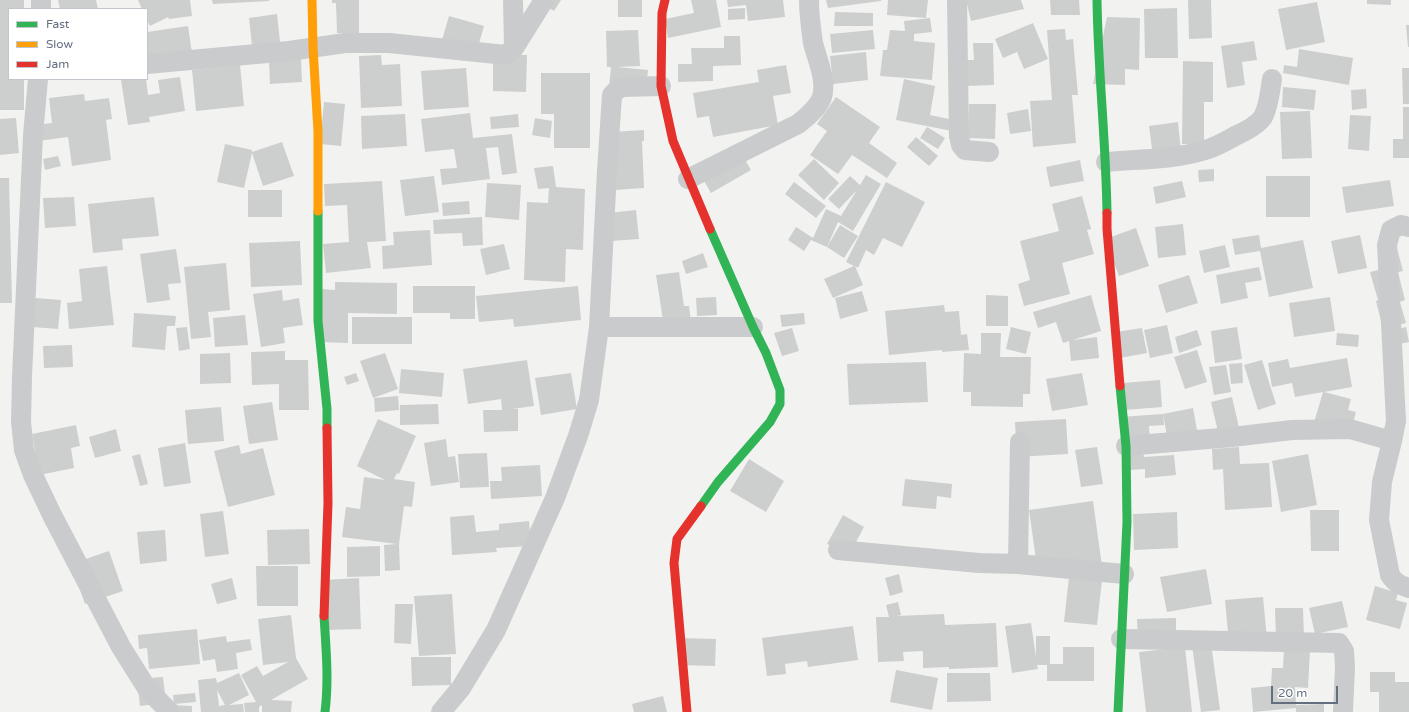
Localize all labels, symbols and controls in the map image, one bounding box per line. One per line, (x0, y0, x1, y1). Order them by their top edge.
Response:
legend (8, 8, 148, 80)
text: Fast (46, 17, 69, 31)
text: Slow (46, 37, 73, 51)
text: Jam (46, 57, 69, 71)
scale bar (1273, 678, 1340, 704)
text: 20 m (1278, 686, 1307, 700)

